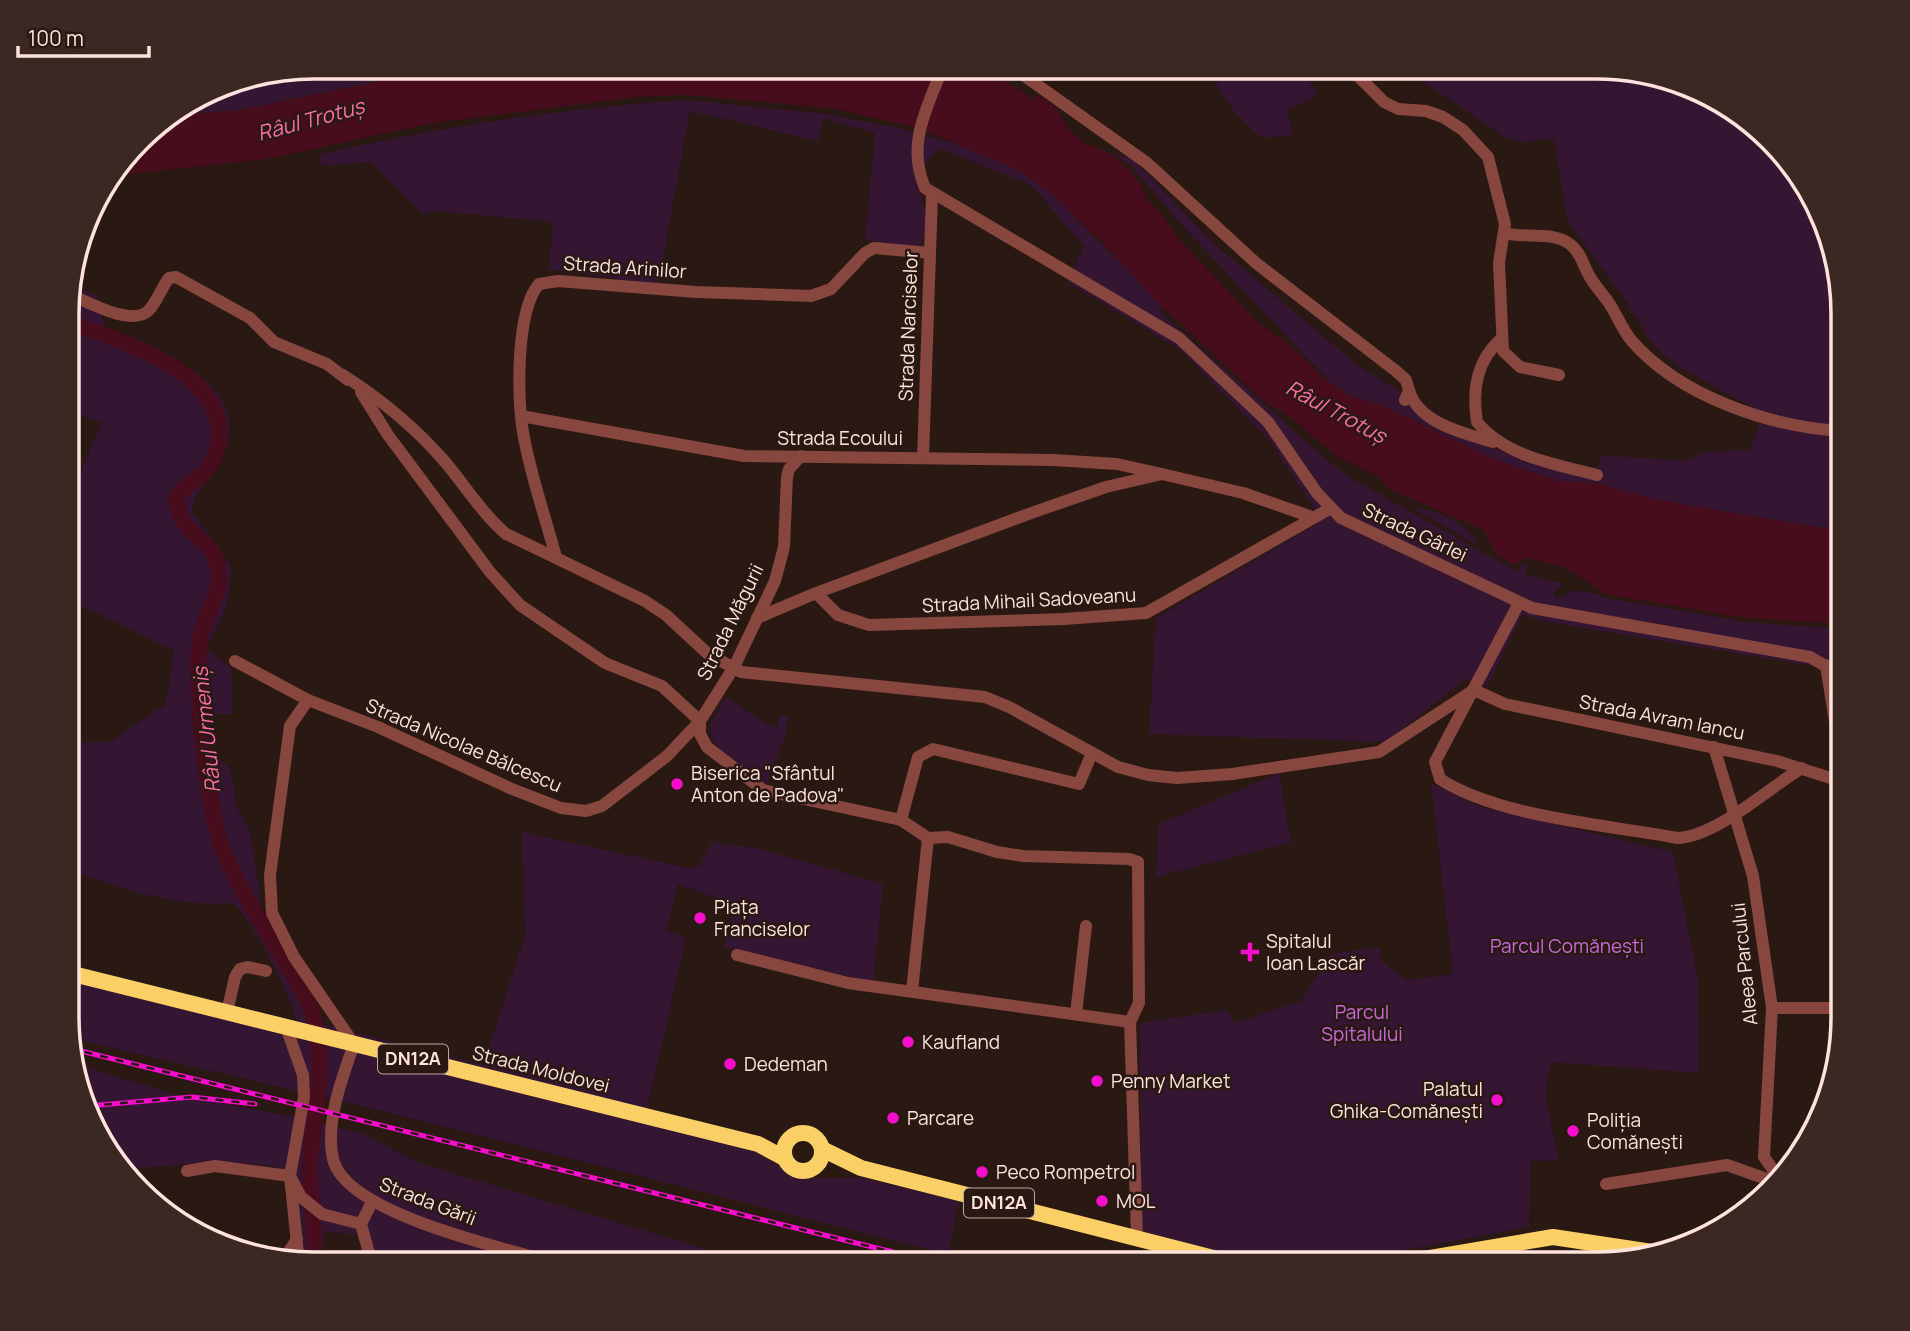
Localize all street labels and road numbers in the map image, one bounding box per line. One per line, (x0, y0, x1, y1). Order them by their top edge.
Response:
street label: Strada Arinilor (562, 250, 688, 284)
street label: Strada Narciselor (892, 250, 924, 402)
street label: Strada Ecoului (777, 425, 903, 451)
street label: Strada Gârlei (1358, 496, 1472, 568)
street label: Strada Măgurii (691, 559, 769, 685)
street label: Strada Mihail Sadoveanu (921, 581, 1137, 619)
street label: Strada Avram Iancu (1577, 688, 1747, 746)
street label: Strada Nicolae Bălcescu (362, 692, 566, 798)
street label: Aleea Parcului (1725, 901, 1763, 1027)
street label: Strada Moldovei (470, 1039, 612, 1099)
road number: DN12A (378, 1044, 448, 1074)
street label: Strada Gării (376, 1171, 480, 1231)
road number: DN12A (964, 1188, 1034, 1218)

